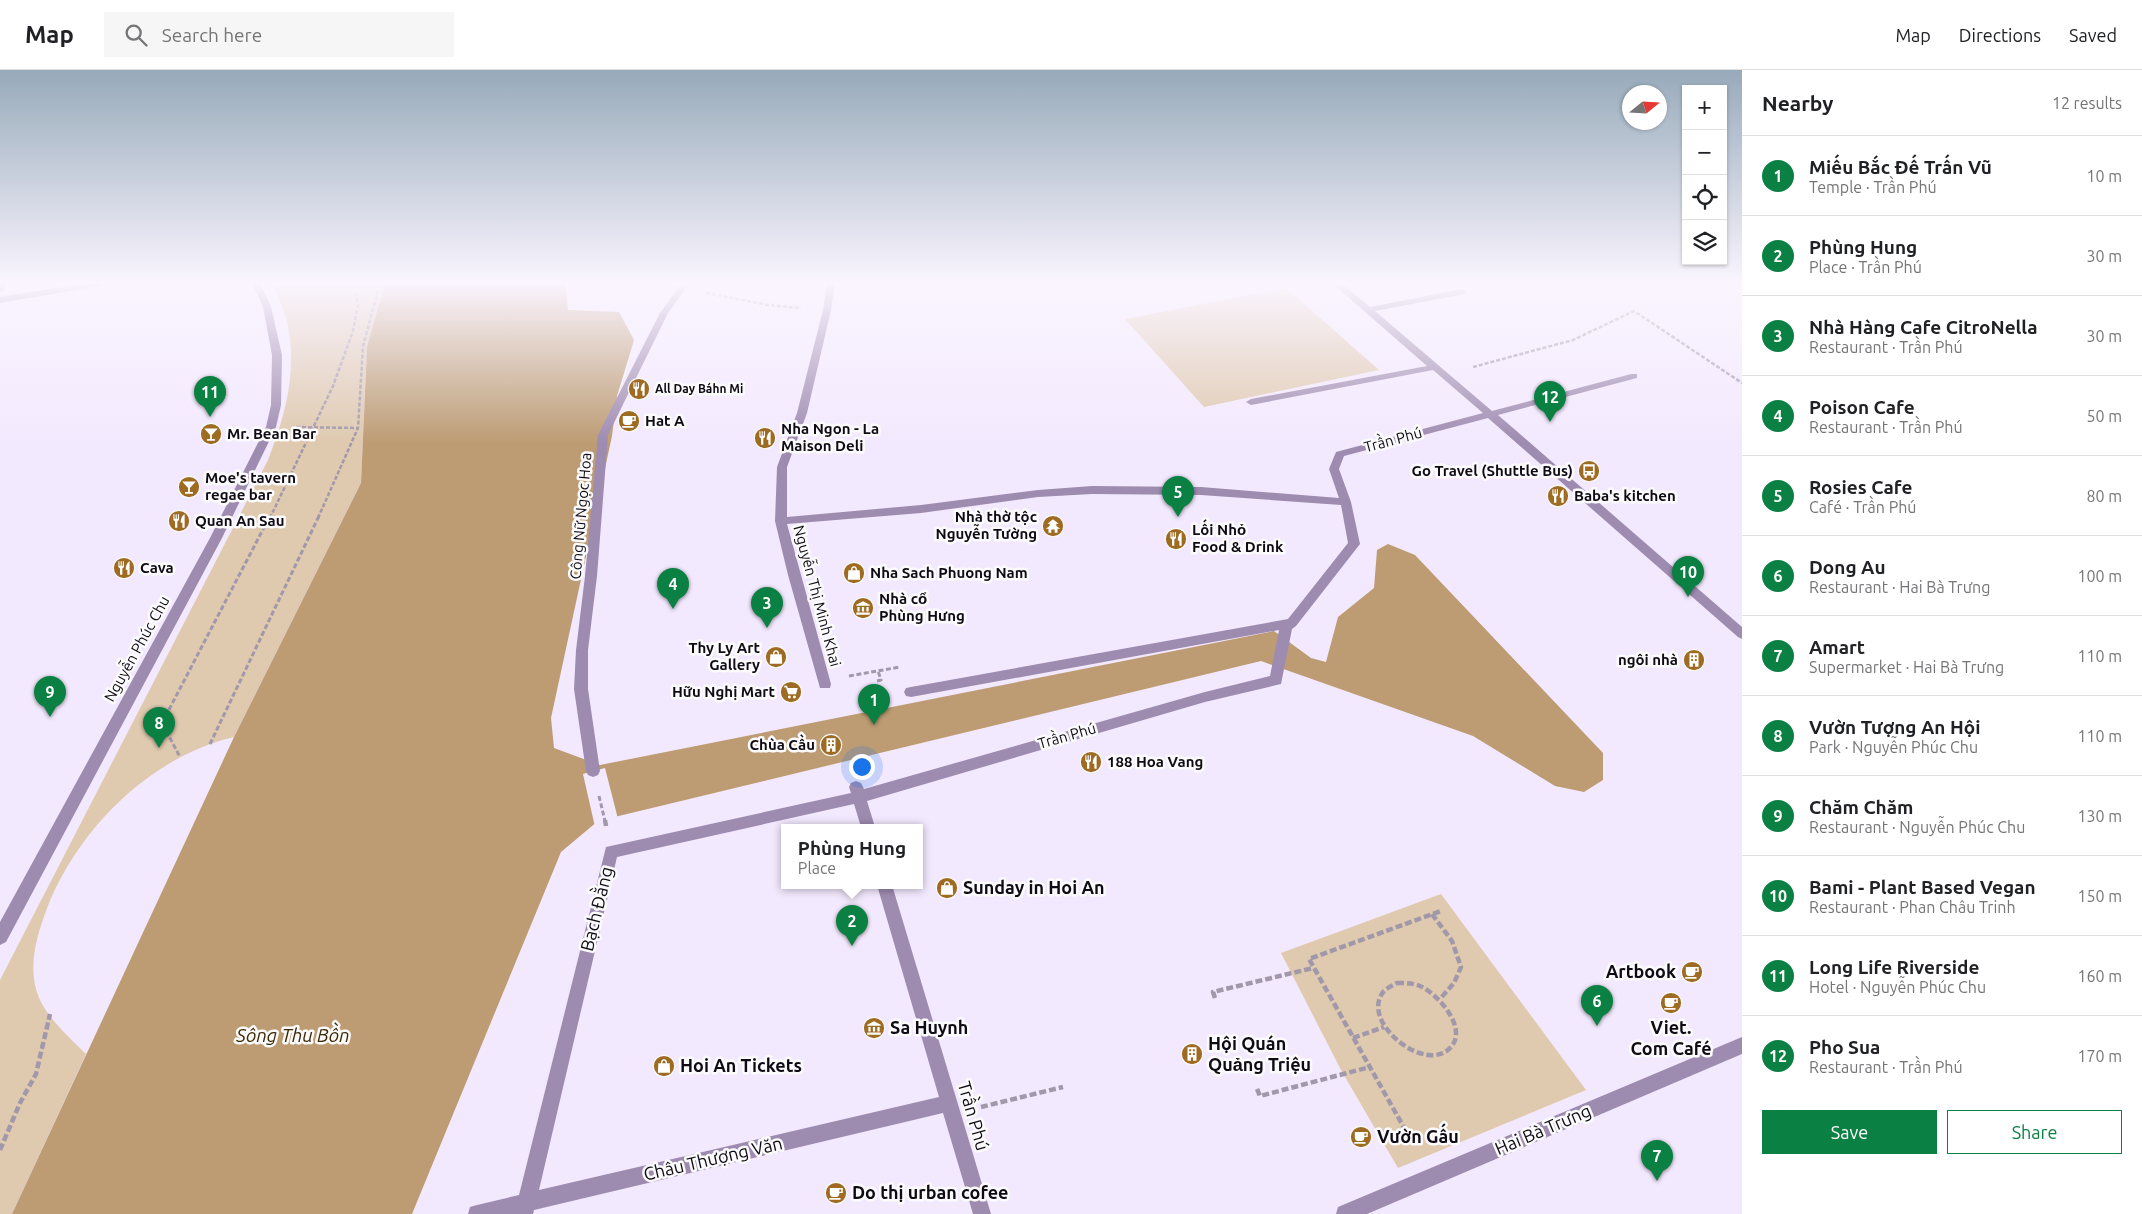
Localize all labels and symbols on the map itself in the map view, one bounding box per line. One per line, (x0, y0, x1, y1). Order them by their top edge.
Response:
north arrow (1622, 85, 1667, 130)
pin: 11 (194, 376, 226, 417)
restaurant icon: All Day Báhn Mi (627, 377, 651, 401)
pin: 12 (1534, 381, 1566, 422)
place label: All Day Báhn Mi (655, 382, 743, 395)
cafe icon: Hat A (617, 409, 641, 433)
place label: Hat A (645, 412, 685, 429)
place label: Nha Ngon - La Maison Deli (781, 420, 879, 454)
bar icon: Mr. Bean Bar (199, 422, 223, 446)
street label: Trần Phú (1362, 422, 1424, 455)
place label: Mr. Bean Bar (227, 425, 317, 442)
restaurant icon: Nha Ngon - La Maison Deli (753, 426, 777, 450)
street label: Công Nữ Ngọc Hoa (566, 452, 595, 580)
bus stop icon: Go Travel (Shuttle Bus) (1577, 459, 1601, 483)
place label: Go Travel (Shuttle Bus) (1412, 462, 1573, 479)
place label: Moe's tavern regae bar (205, 469, 296, 503)
bar icon: Moe's tavern regae bar (177, 475, 201, 499)
pin: 5 (1162, 476, 1194, 517)
restaurant icon: Baba's kitchen (1546, 484, 1570, 508)
place label: Baba's kitchen (1574, 487, 1676, 504)
place label: Nhà thờ tộc Nguyễn Tường (936, 508, 1037, 542)
restaurant icon: Quan An Sau (167, 509, 191, 533)
place label: Quan An Sau (195, 512, 285, 529)
temple icon: Nhà thờ tộc Nguyễn Tường (1041, 514, 1065, 538)
place label: Lối Nhỏ Food & Drink (1192, 519, 1284, 555)
street label: Nguyễn Thị Minh Khai (790, 523, 846, 668)
restaurant icon: Lối Nhỏ Food & Drink (1164, 527, 1188, 551)
restaurant icon: Cava (112, 556, 136, 580)
pin: 10 (1672, 556, 1704, 597)
place label: Cava (140, 559, 174, 576)
shop icon: Nha Sach Phuong Nam (842, 561, 866, 585)
place label: Nha Sach Phuong Nam (870, 564, 1028, 581)
pin: 4 (657, 568, 689, 609)
pin: 3 (751, 587, 783, 628)
place label: Nhà cổ Phùng Hưng (879, 590, 965, 624)
street label: Nguyễn Phúc Chu (99, 592, 173, 705)
museum icon: Nhà cổ Phùng Hưng (851, 596, 875, 620)
place label: Thy Ly Art Gallery (689, 639, 761, 673)
shop icon: Thy Ly Art Gallery (764, 645, 788, 669)
building icon: ngôi nhà (1682, 648, 1706, 672)
place label: ngôi nhà (1618, 651, 1678, 668)
pin: 9 (34, 676, 66, 717)
supermarket icon: Hữu Nghị Mart (779, 680, 803, 704)
place label: Hữu Nghị Mart (672, 683, 776, 700)
pin: 1 (858, 684, 890, 725)
pin: 8 (143, 707, 175, 748)
street label: Trần Phú (1036, 718, 1098, 752)
building icon: Chùa Cầu (819, 733, 843, 757)
place label: Chùa Cầu (750, 734, 815, 753)
restaurant icon: 188 Hoa Vang (1079, 750, 1103, 774)
place label: 188 Hoa Vang (1107, 753, 1203, 770)
your location (849, 754, 875, 780)
street label: Bạch Đằng (574, 864, 616, 953)
shop icon: Sunday in Hoi An (935, 876, 959, 900)
place label: Sunday in Hoi An (963, 877, 1105, 897)
pin: 2 (836, 905, 868, 946)
cafe icon: Artbook (1680, 960, 1704, 984)
place label: Artbook (1606, 961, 1676, 981)
pin: 6 (1581, 985, 1613, 1026)
cafe icon: Viet. Com Café (1659, 991, 1683, 1015)
museum icon: Sa Huynh (862, 1016, 886, 1040)
place label: Sa Huynh (890, 1017, 968, 1037)
place label: Viet. Com Café (1630, 1017, 1712, 1058)
water label: Sông Thu Bồn (235, 1022, 350, 1046)
place label: Hội Quán Quảng Triệu (1208, 1033, 1311, 1074)
building icon: Hội Quán Quảng Triệu (1180, 1042, 1204, 1066)
shop icon: Hoi An Tickets (652, 1054, 676, 1078)
place label: Hoi An Tickets (680, 1055, 802, 1075)
street label: Trần Phú (955, 1078, 996, 1153)
street label: Hai Bà Trưng (1492, 1100, 1594, 1158)
place label: Vườn Gấu (1377, 1123, 1459, 1146)
cafe icon: Vườn Gấu (1349, 1125, 1373, 1149)
street label: Châu Thượng Văn (641, 1132, 784, 1184)
pin: 7 (1641, 1140, 1673, 1181)
cafe icon: Do thị urban cofee (824, 1181, 848, 1205)
place label: Do thị urban cofee (852, 1182, 1008, 1202)

